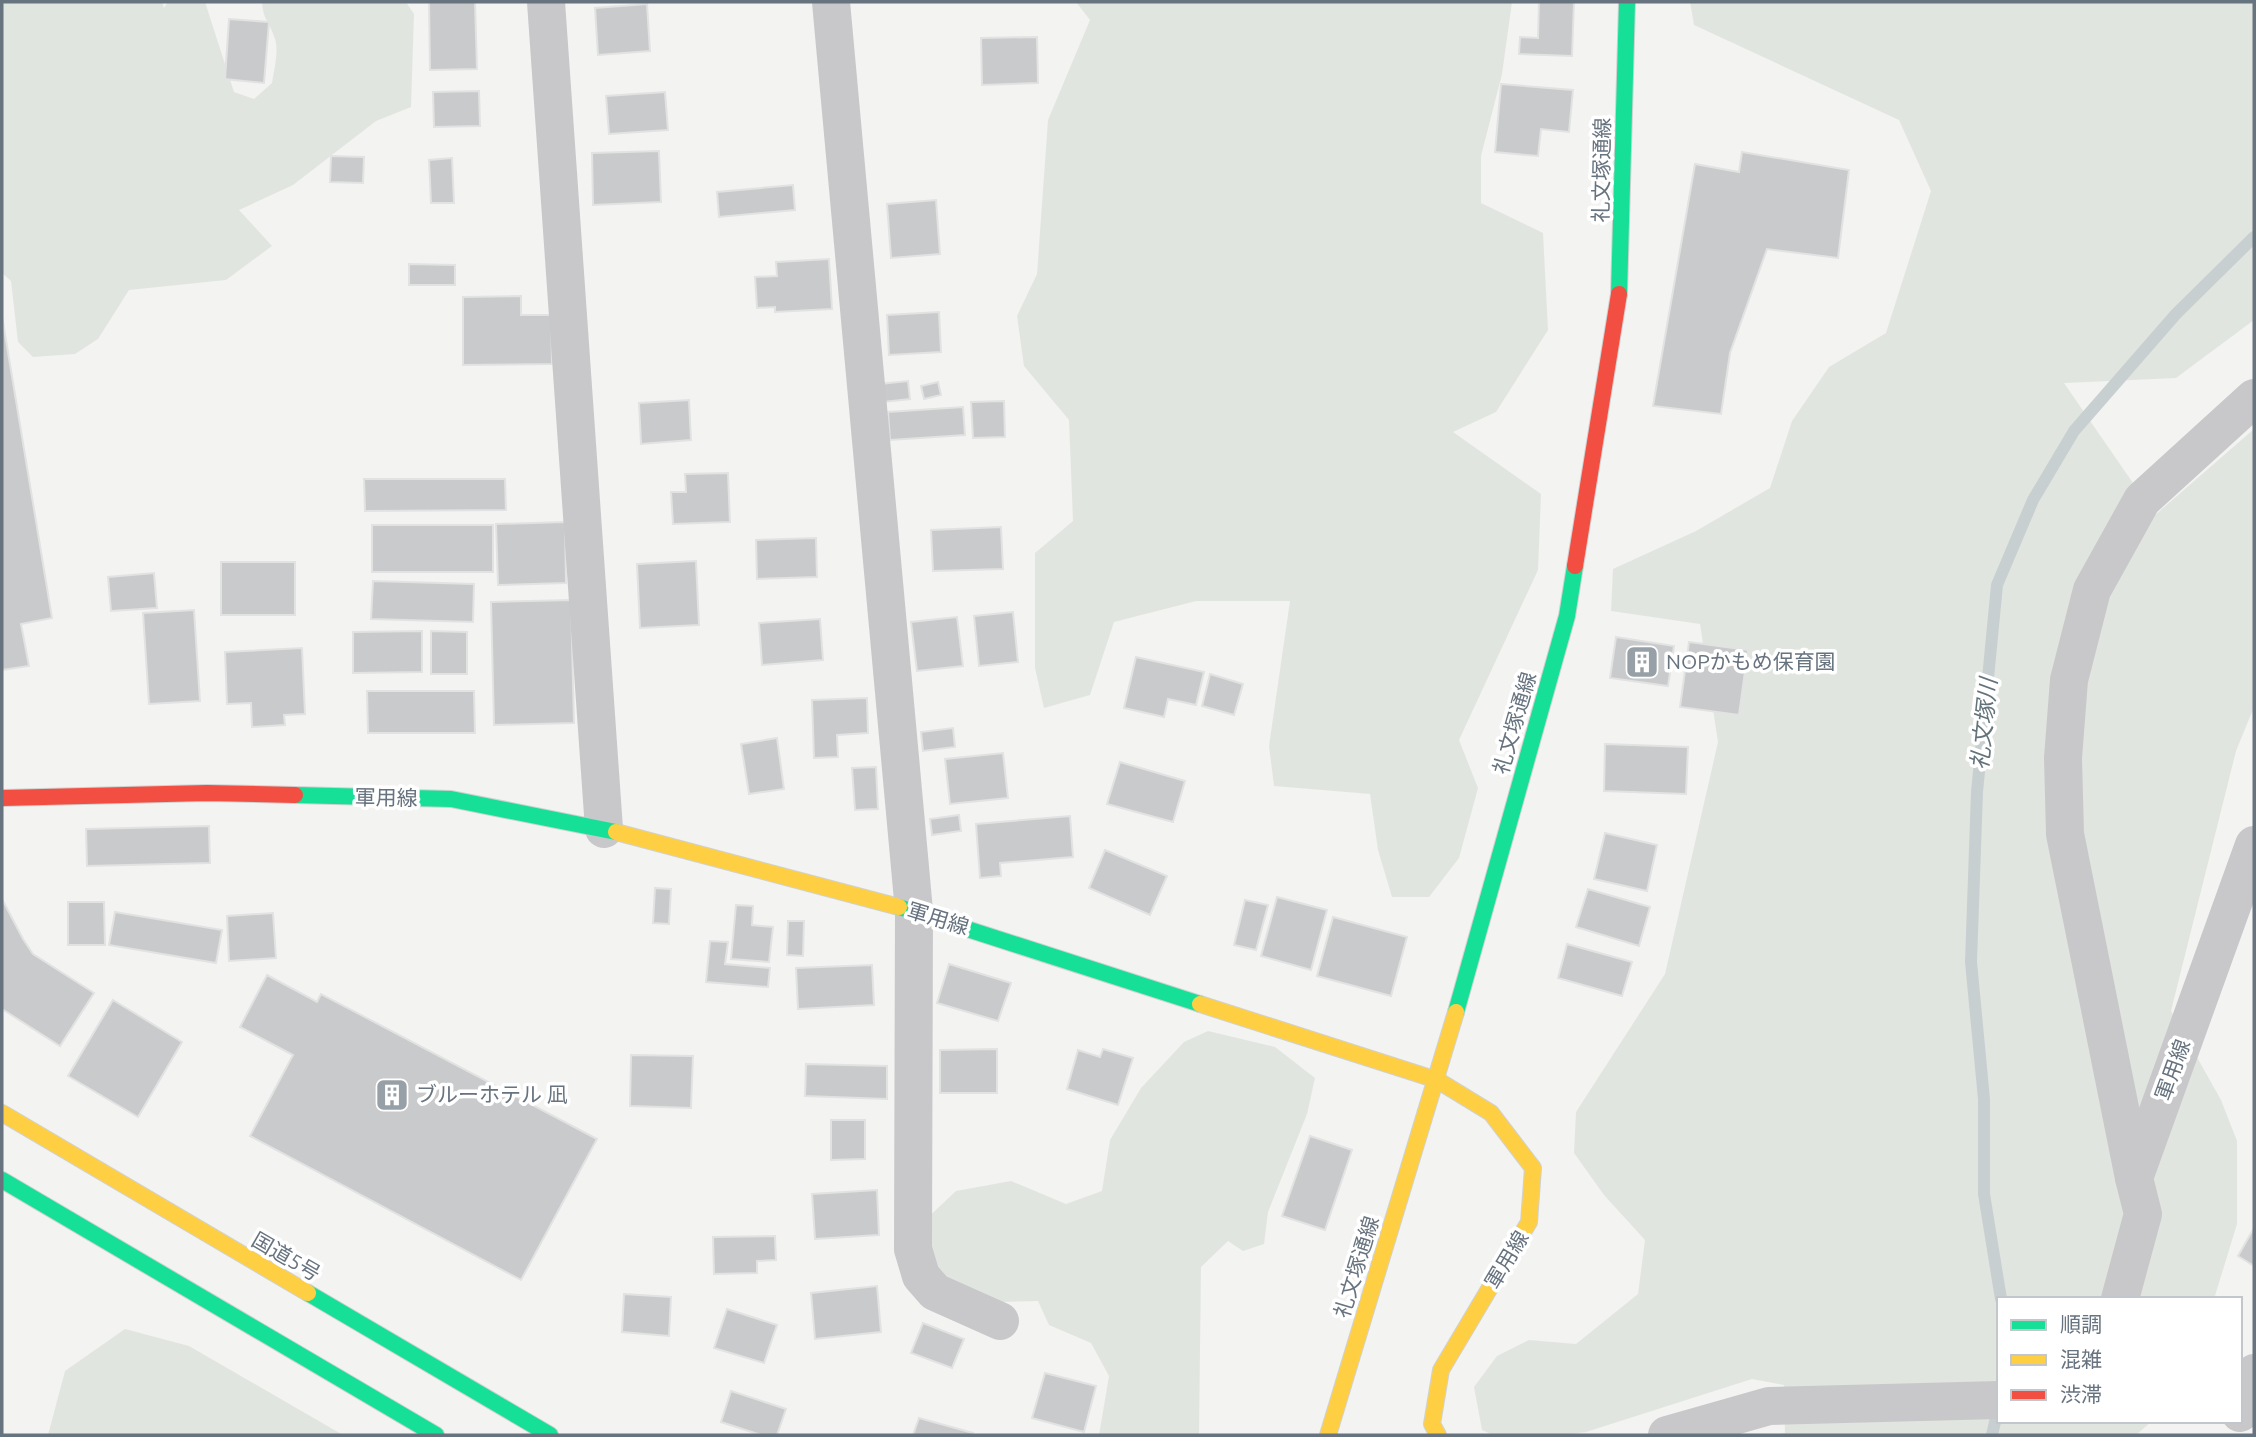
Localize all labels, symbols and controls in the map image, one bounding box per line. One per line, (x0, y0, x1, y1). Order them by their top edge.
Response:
street label: 礼文塚通線 (1588, 117, 1614, 223)
building icon: NOPかもめ保育園 (1623, 643, 1661, 681)
place label: NOPかもめ保育園 (1666, 649, 1836, 673)
street label: 礼文塚通線 (1488, 669, 1540, 776)
water label: 礼文塚川 (1966, 674, 2001, 771)
street label: 軍用線 (354, 784, 418, 810)
street label: 軍用線 (905, 897, 972, 939)
street label: 軍用線 (2150, 1036, 2194, 1103)
building icon: ブルーホテル 凪 (373, 1076, 411, 1114)
place label: ブルーホテル 凪 (416, 1082, 568, 1106)
street label: 礼文塚通線 (1329, 1213, 1383, 1320)
street label: 軍用線 (1480, 1226, 1533, 1293)
street label: 国道5号 (248, 1227, 325, 1285)
legend (1997, 1297, 2242, 1423)
text: 順調 (2060, 1312, 2102, 1336)
text: 混雑 (2060, 1347, 2102, 1371)
text: 渋滞 (2060, 1382, 2102, 1406)

